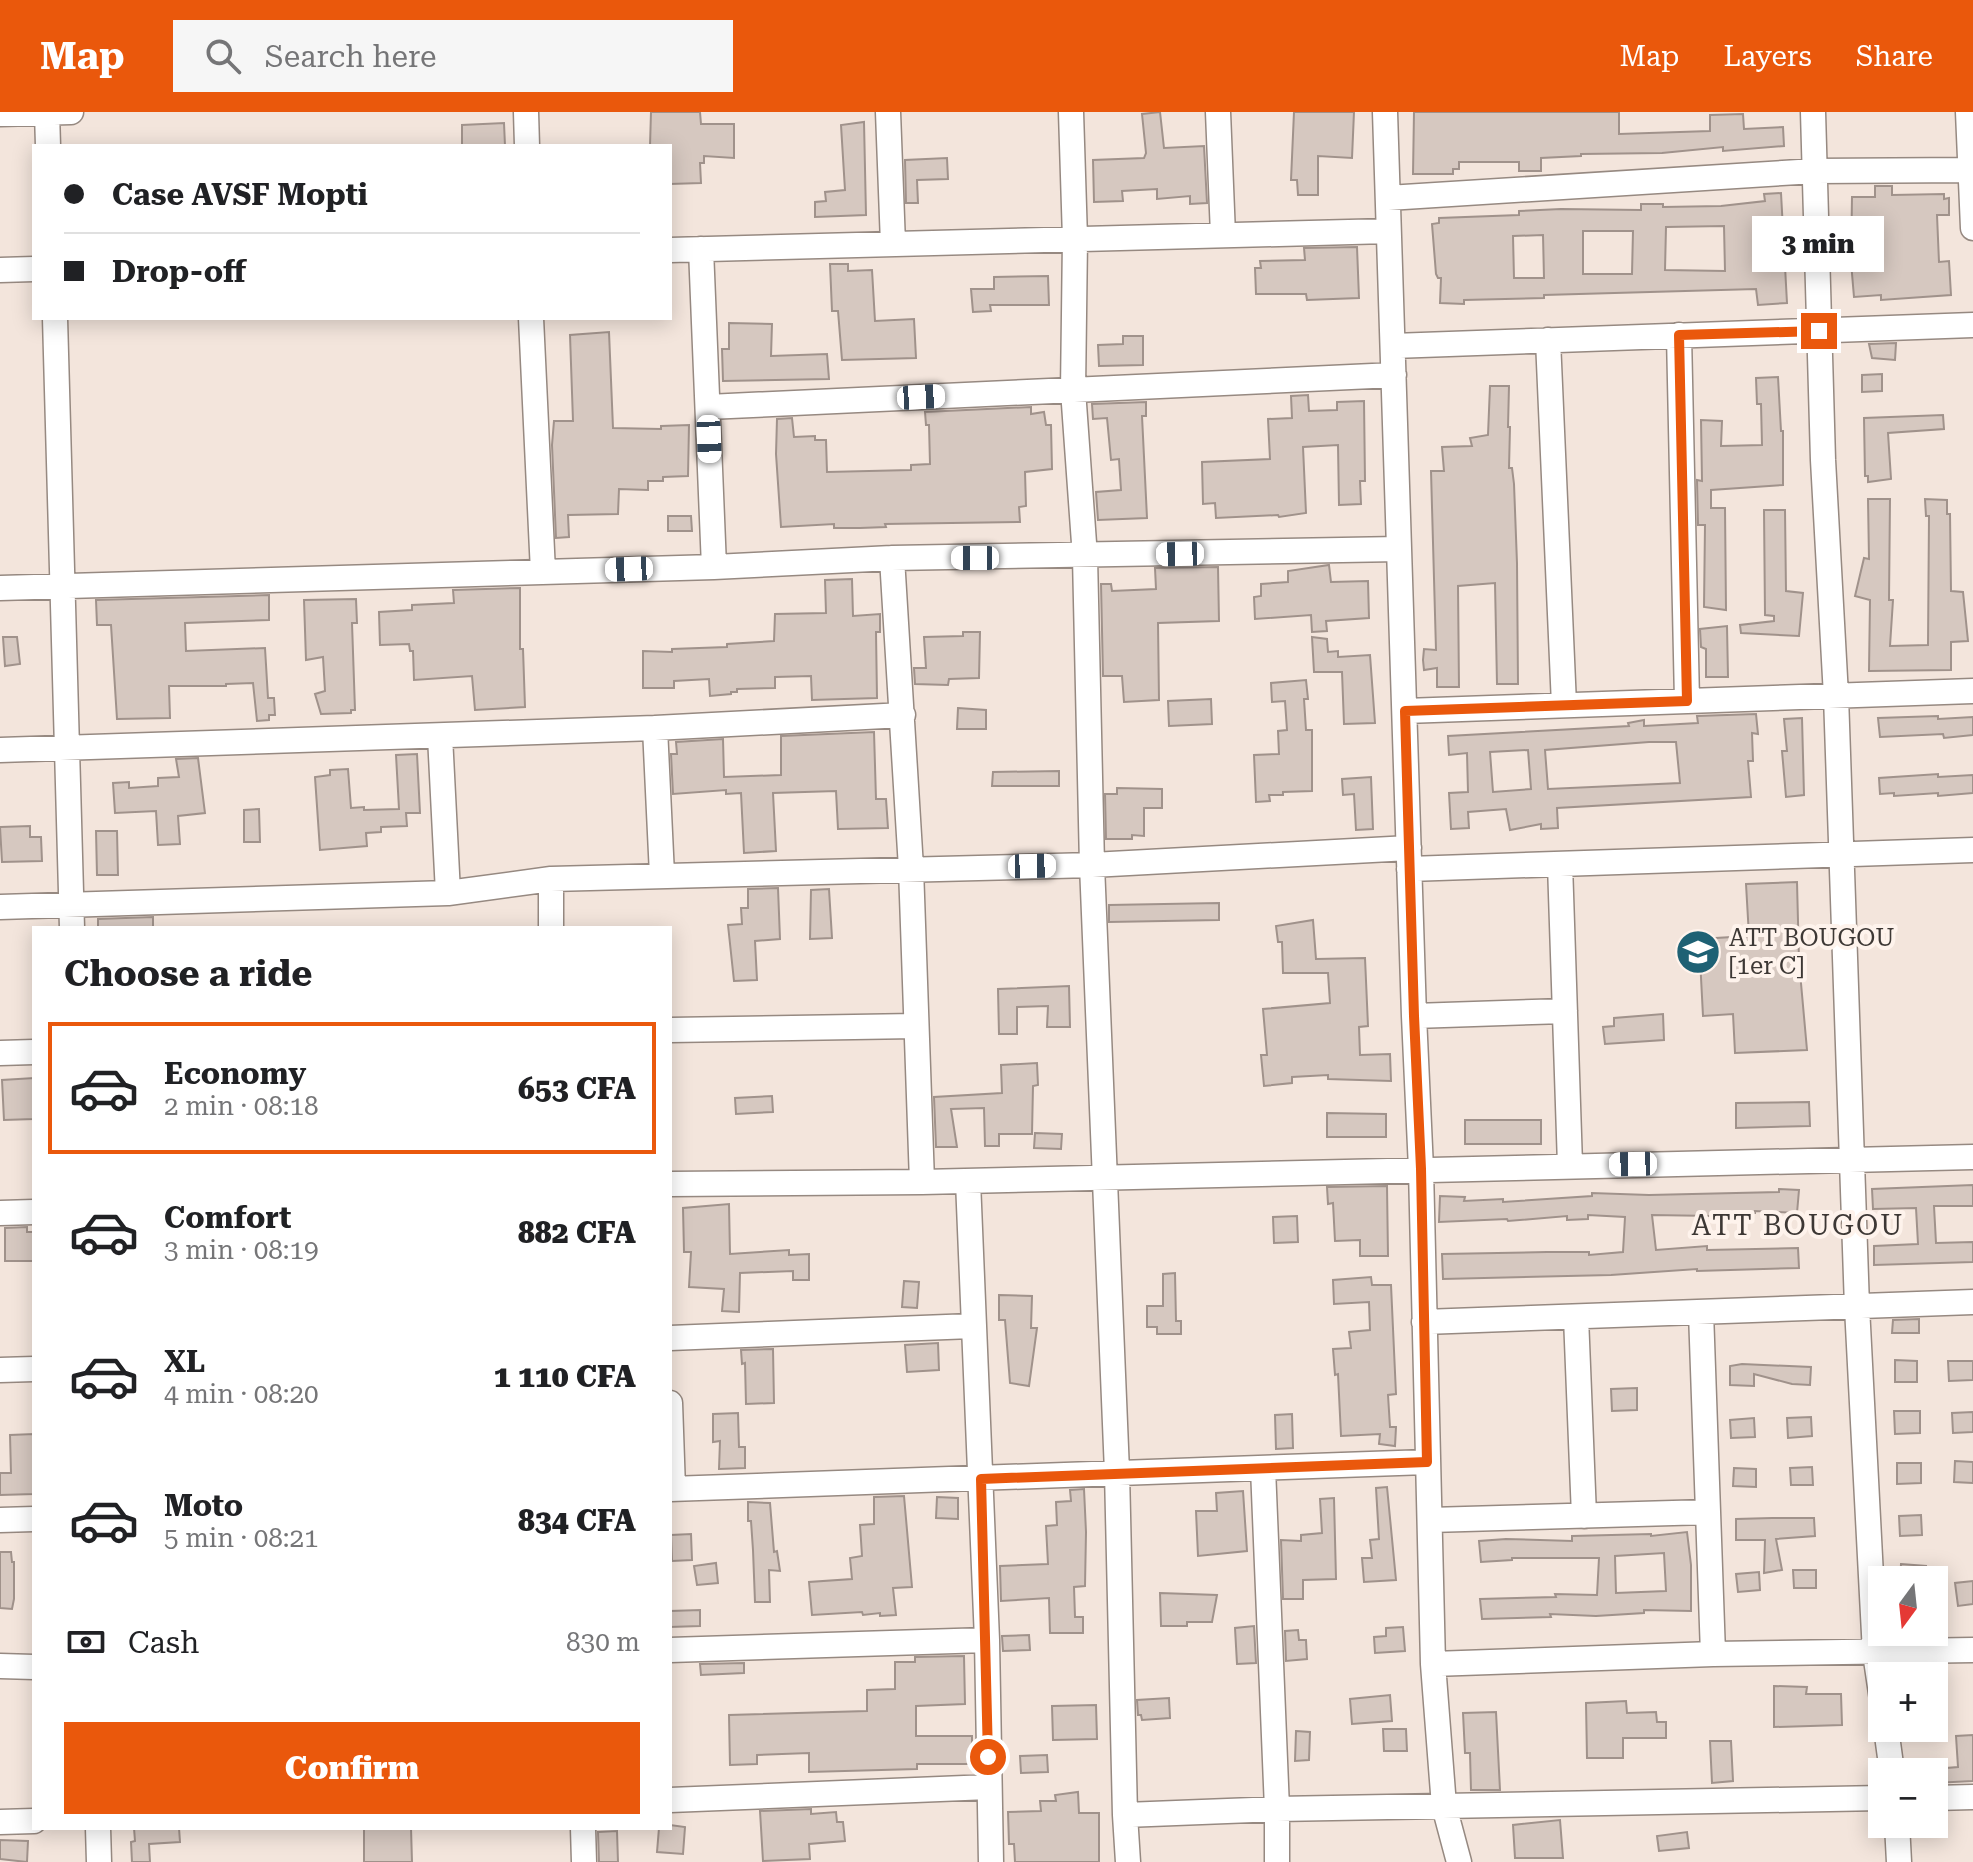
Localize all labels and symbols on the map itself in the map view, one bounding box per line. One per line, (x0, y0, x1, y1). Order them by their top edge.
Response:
callout: 3 min (1753, 215, 1885, 271)
route end (1801, 313, 1837, 349)
car (896, 384, 946, 410)
car (696, 415, 722, 463)
car (1156, 542, 1204, 566)
car (951, 546, 999, 570)
car (605, 556, 653, 582)
car (1008, 854, 1056, 878)
place label: ATT BOUGOU [1er C] (1729, 924, 1895, 980)
school or university icon: ATT BOUGOU [1er C] (1674, 928, 1722, 976)
car (1609, 1152, 1657, 1176)
district label: ATT BOUGOU (1691, 1209, 1905, 1242)
north arrow (1868, 1566, 1948, 1646)
route start (970, 1739, 1006, 1775)

